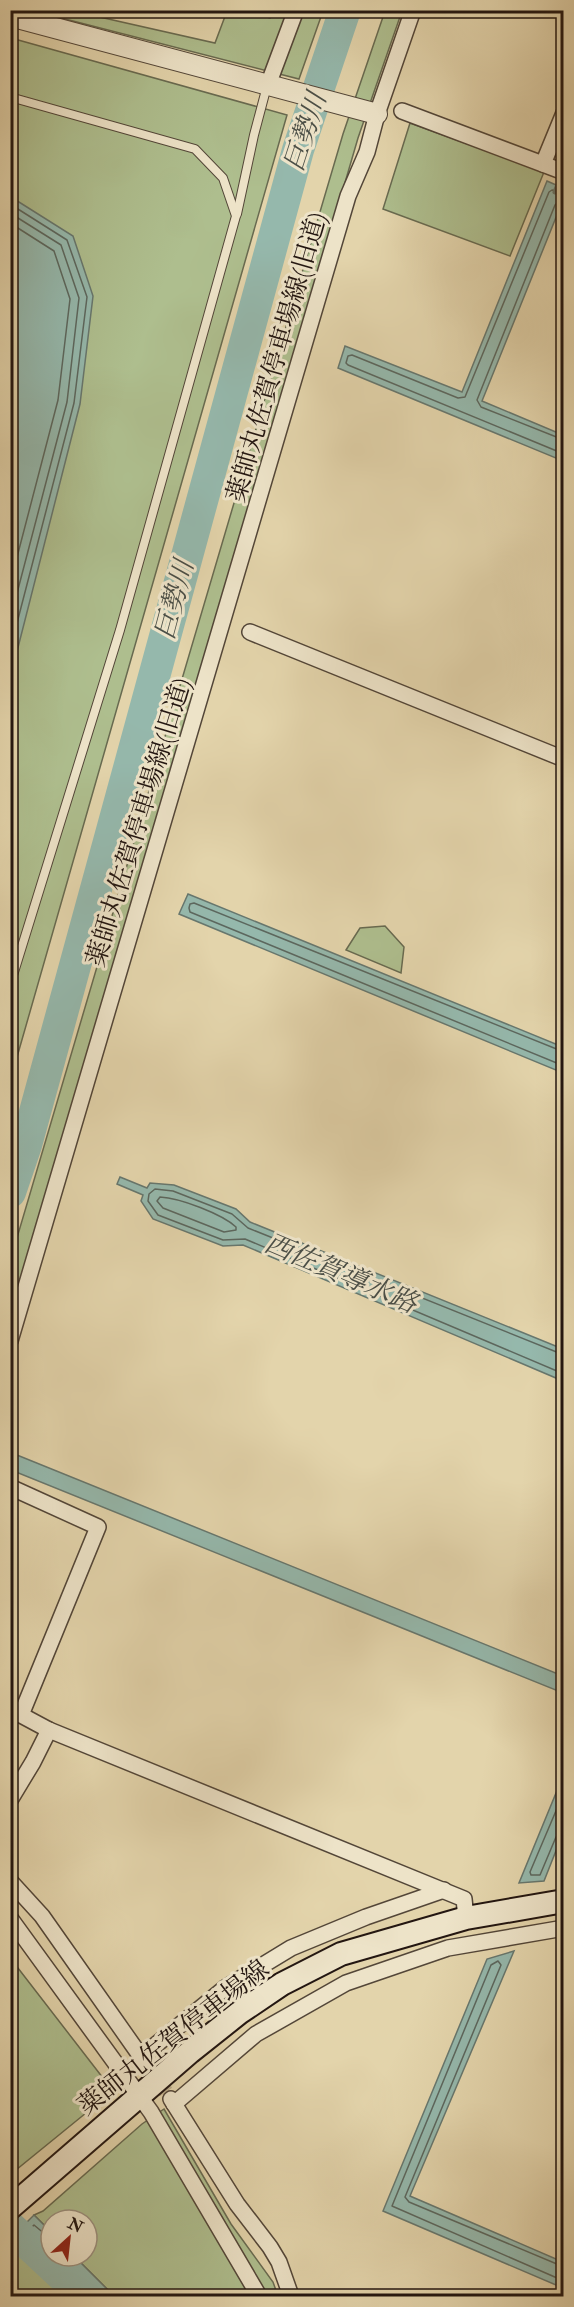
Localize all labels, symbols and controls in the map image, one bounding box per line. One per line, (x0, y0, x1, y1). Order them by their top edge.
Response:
water label: 巨勢川 (277, 86, 335, 176)
street label: 薬師丸佐賀停車場線(旧道) (220, 209, 334, 506)
water label: 巨勢川 (148, 554, 202, 644)
street label: 薬師丸佐賀停車場線(旧道) (80, 674, 198, 970)
water label: 西佐賀導水路 (260, 1227, 424, 1321)
street label: 薬師丸佐賀停車場線 (72, 1953, 276, 2122)
north arrow (39, 2208, 99, 2268)
text: N (64, 2213, 87, 2238)

